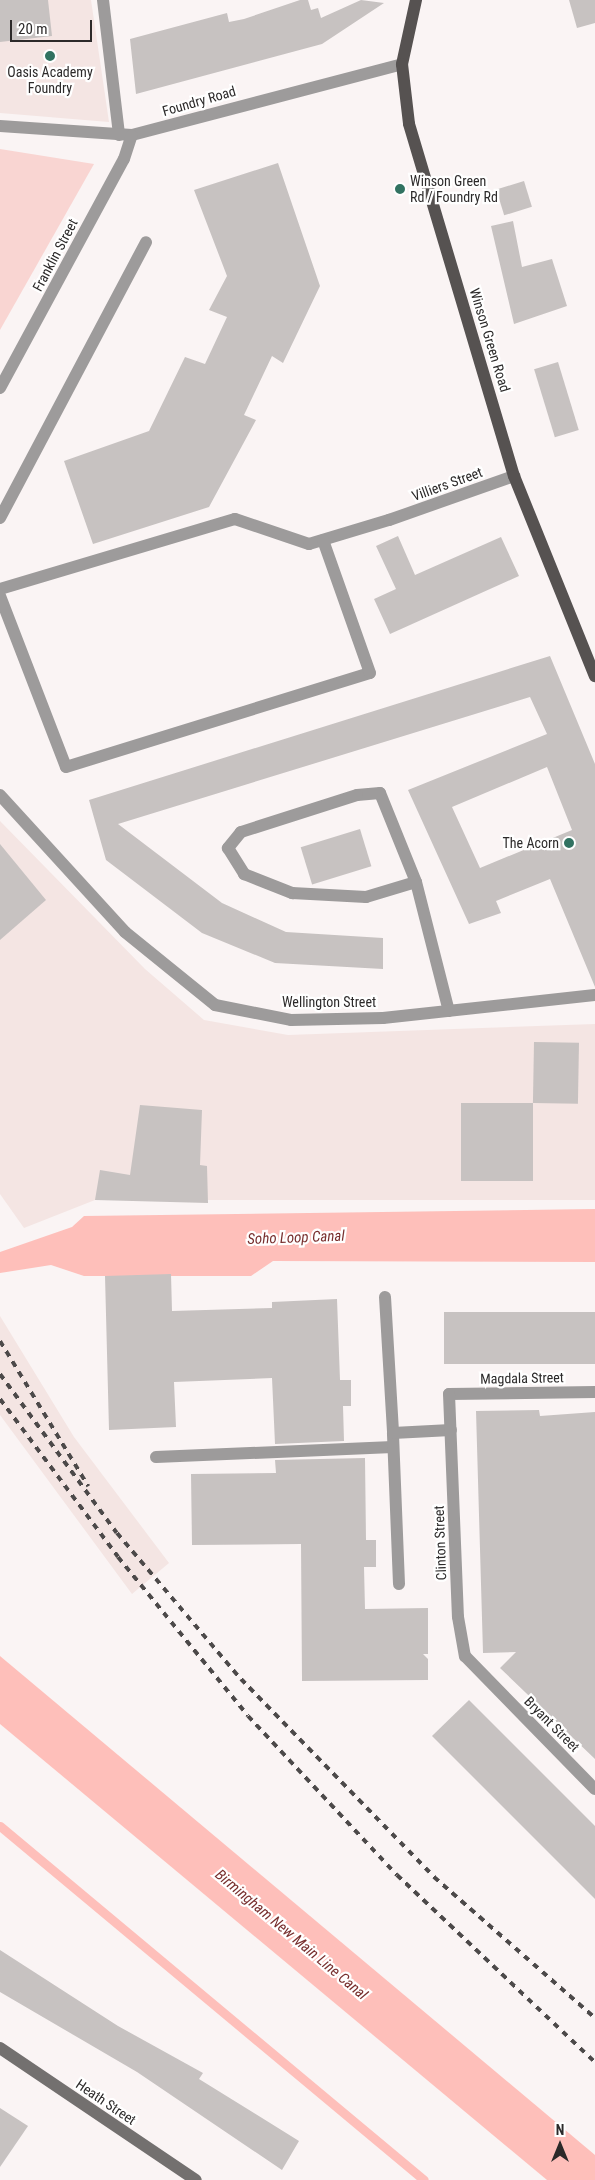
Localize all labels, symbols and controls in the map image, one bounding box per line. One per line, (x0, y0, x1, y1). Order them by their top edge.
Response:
scale bar (12, 10, 95, 42)
text: 20 m (18, 20, 48, 38)
marker: Oasis Academy Foundry (44, 50, 56, 62)
place label: Oasis Academy Foundry (7, 64, 93, 96)
street label: Foundry Road (160, 82, 238, 120)
place label: Winson Green Rd / Foundry Rd (410, 173, 498, 206)
marker: Winson Green Rd / Foundry Rd (394, 183, 406, 195)
street label: Franklin Street (29, 216, 81, 294)
street label: Winson Green Road (466, 286, 514, 394)
street label: Villiers Street (409, 463, 485, 505)
place label: The Acorn (503, 835, 559, 851)
marker: The Acorn (563, 837, 575, 849)
street label: Wellington Street (282, 994, 376, 1010)
water label: Soho Loop Canal (247, 1227, 345, 1249)
street label: Magdala Street (480, 1369, 564, 1387)
street label: Clinton Street (430, 1505, 450, 1581)
street label: Bryant Street (521, 1693, 583, 1755)
water label: Birmingham New Main Line Canal (211, 1866, 371, 2004)
street label: Heath Street (73, 2076, 139, 2128)
north arrow (535, 2120, 585, 2170)
text: N (556, 2122, 564, 2138)

